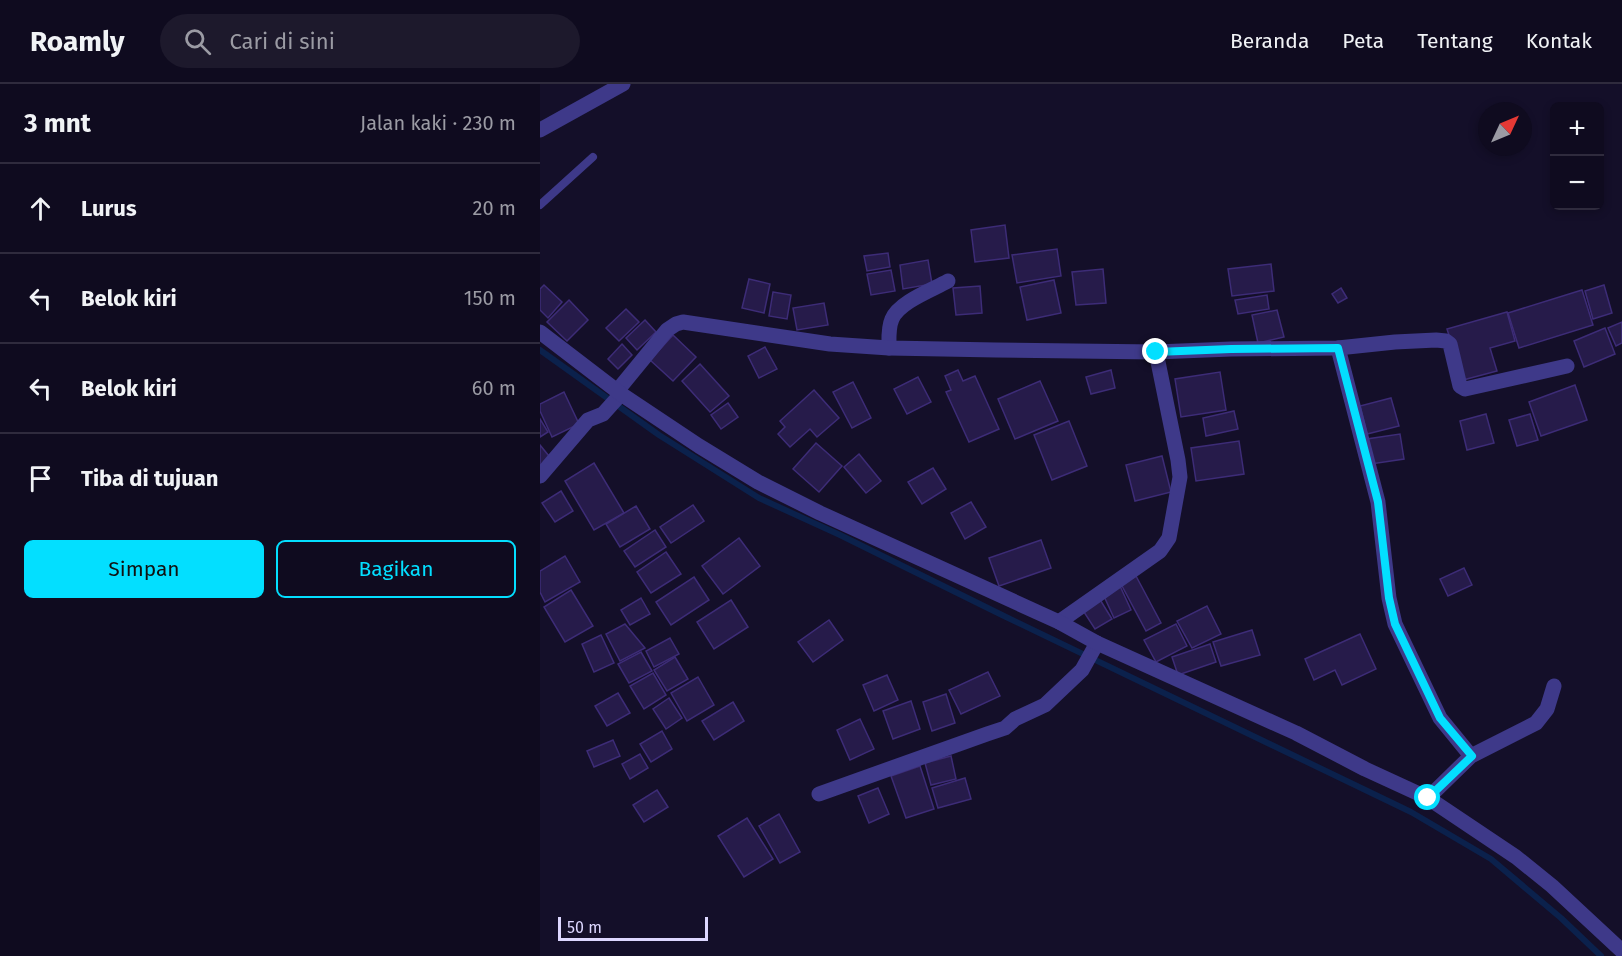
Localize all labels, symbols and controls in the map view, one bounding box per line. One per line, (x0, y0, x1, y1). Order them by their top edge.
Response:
search box (160, 14, 580, 68)
text: Roamly (30, 25, 124, 58)
icon: search (181, 25, 214, 58)
text: Cari di sini (229, 28, 335, 55)
text: Beranda (1230, 28, 1309, 54)
text: Peta (1342, 28, 1384, 54)
text: Tentang (1417, 28, 1493, 54)
text: Kontak (1526, 28, 1592, 54)
north arrow (1478, 102, 1532, 156)
map controls (1550, 102, 1604, 210)
button: + (1550, 102, 1604, 156)
text: 3 mnt (24, 108, 91, 139)
text: Jalan kaki · 230 m (360, 111, 516, 135)
button: − (1550, 156, 1604, 210)
icon: ahead (24, 192, 57, 225)
text: Lurus (81, 195, 137, 222)
text: 20 m (473, 196, 516, 220)
icon: left (24, 282, 57, 315)
text: Belok kiri (81, 285, 177, 312)
text: 150 m (464, 286, 516, 310)
route end (1142, 338, 1168, 364)
icon: left (24, 372, 57, 405)
text: Belok kiri (81, 375, 177, 402)
text: 60 m (472, 376, 516, 400)
icon: arrive (24, 462, 57, 495)
text: Tiba di tujuan (81, 465, 218, 492)
button: Simpan (24, 540, 264, 598)
button: Bagikan (276, 540, 516, 598)
route start (1414, 784, 1440, 810)
scale bar (558, 914, 708, 942)
text: 50 m (567, 918, 602, 937)

